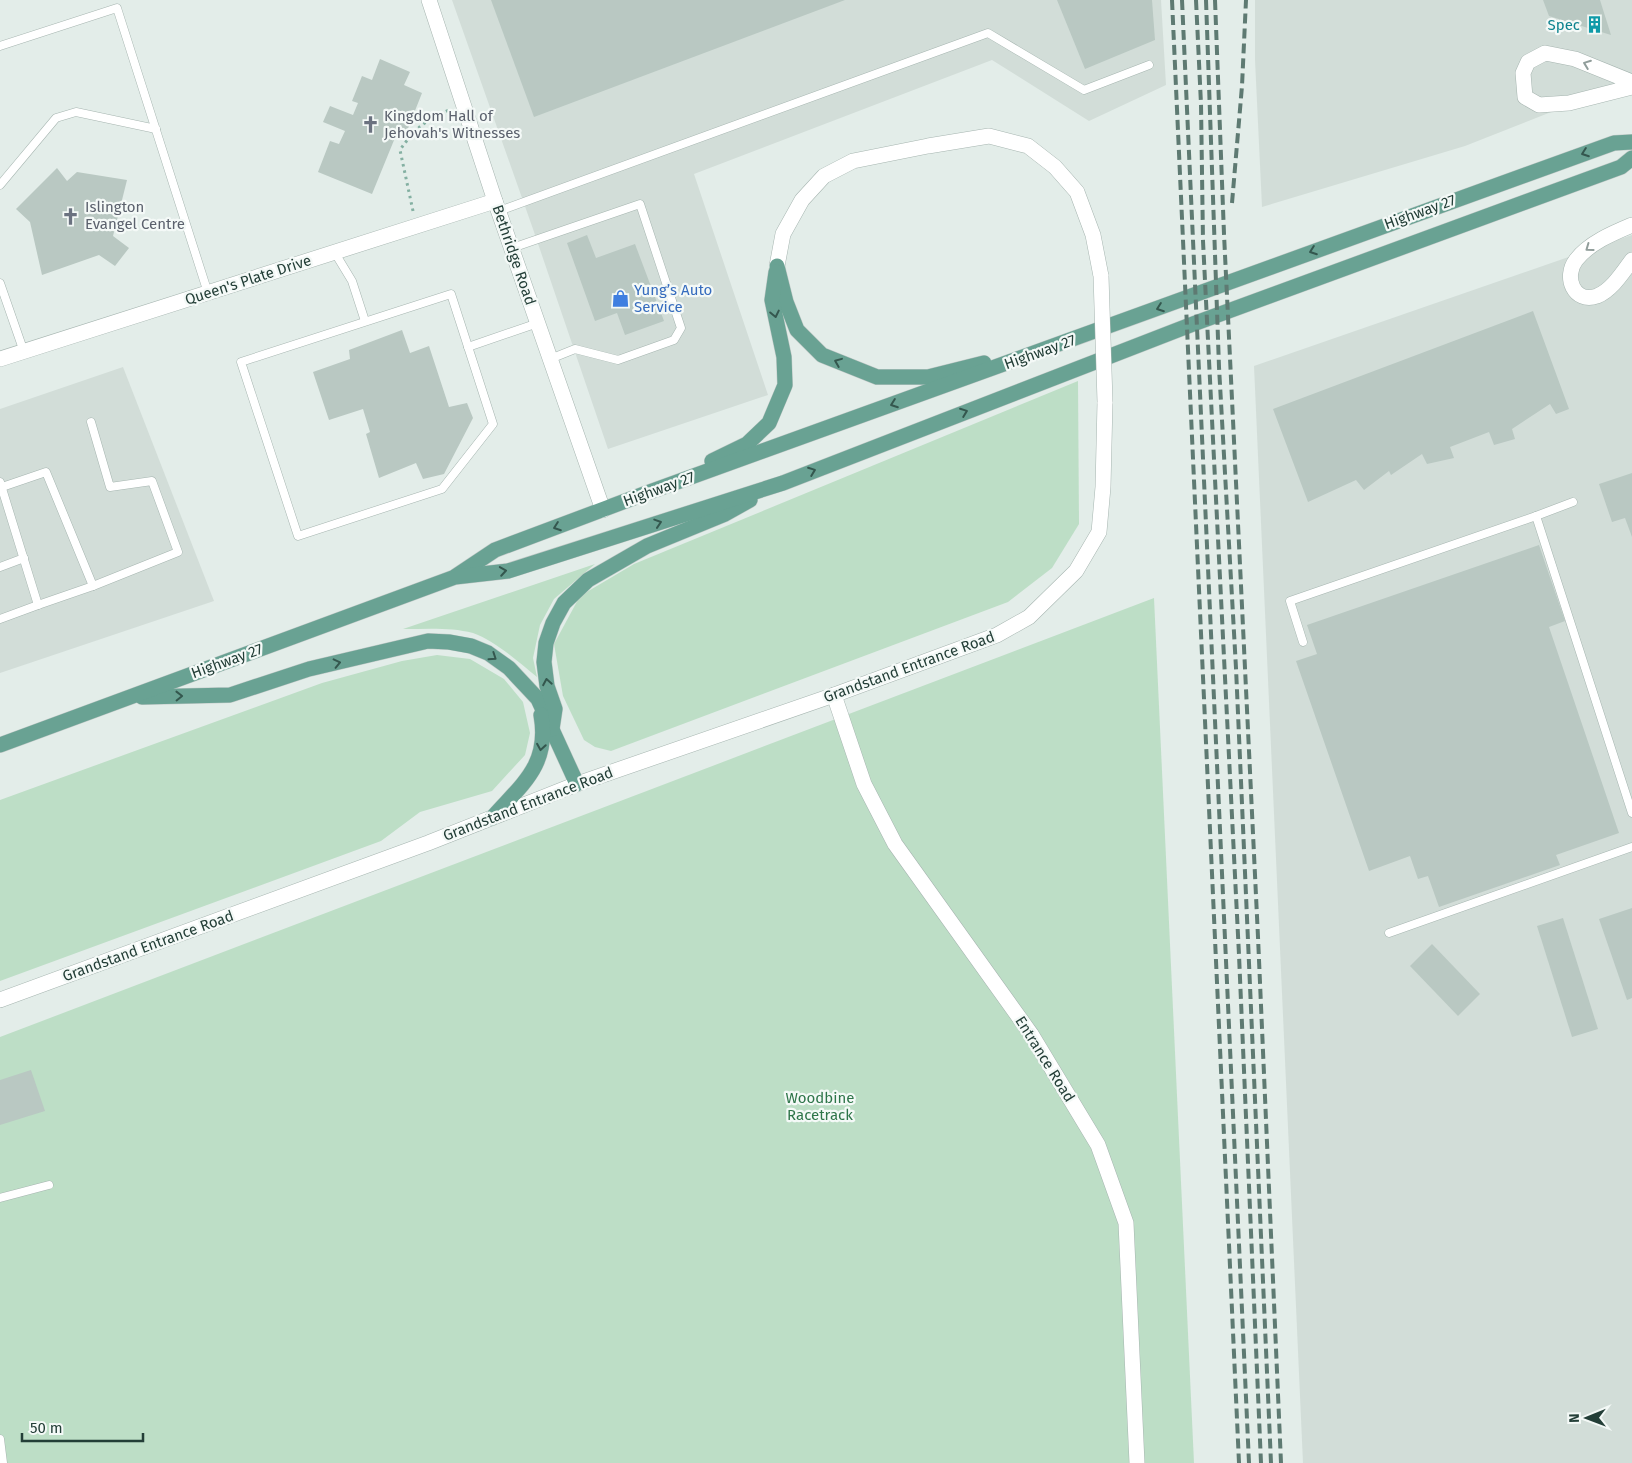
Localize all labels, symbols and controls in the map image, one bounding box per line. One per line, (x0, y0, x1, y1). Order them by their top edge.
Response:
building icon: Spec (1584, 15, 1604, 35)
place label: Spec (1548, 16, 1580, 34)
one-way arrow (1583, 60, 1591, 70)
place label: Kingdom Hall of Jehovah's Witnesses (384, 107, 520, 142)
church icon: Kingdom Hall of Jehovah's Witnesses (360, 115, 380, 135)
one-way arrow (1581, 147, 1590, 157)
street label: Highway 27 (1382, 191, 1459, 233)
place label: Islington Evangel Centre (85, 198, 185, 233)
street label: Bethridge Road (488, 203, 540, 307)
church icon: Islington Evangel Centre (61, 206, 81, 226)
one-way arrow (1586, 242, 1595, 251)
one-way arrow (1309, 245, 1318, 255)
street label: Queen's Plate Drive (183, 251, 313, 309)
place label: Yung’s Auto Service (634, 281, 712, 316)
shop icon: Yung’s Auto Service (610, 289, 630, 309)
one-way arrow (1157, 302, 1165, 312)
one-way arrow (769, 310, 780, 318)
street label: Highway 27 (1002, 331, 1079, 373)
one-way arrow (834, 357, 843, 368)
one-way arrow (891, 398, 899, 408)
one-way arrow (959, 408, 968, 419)
one-way arrow (808, 467, 816, 477)
street label: Highway 27 (621, 468, 698, 510)
one-way arrow (654, 518, 662, 528)
one-way arrow (553, 521, 562, 531)
one-way arrow (499, 567, 508, 577)
street label: Grandstand Entrance Road (821, 628, 997, 706)
street label: Highway 27 (189, 640, 266, 682)
one-way arrow (488, 651, 497, 660)
one-way arrow (332, 658, 341, 669)
one-way arrow (543, 678, 553, 686)
one-way arrow (176, 691, 183, 701)
one-way arrow (537, 743, 547, 752)
street label: Grandstand Entrance Road (440, 763, 616, 845)
street label: Grandstand Entrance Road (60, 907, 236, 985)
street label: Entrance Road (1011, 1013, 1079, 1105)
park label: Woodbine Racetrack (786, 1089, 854, 1124)
north arrow (1562, 1393, 1612, 1443)
scale bar (22, 1410, 144, 1442)
text: N (1566, 1413, 1583, 1423)
text: 50 m (30, 1419, 63, 1437)

